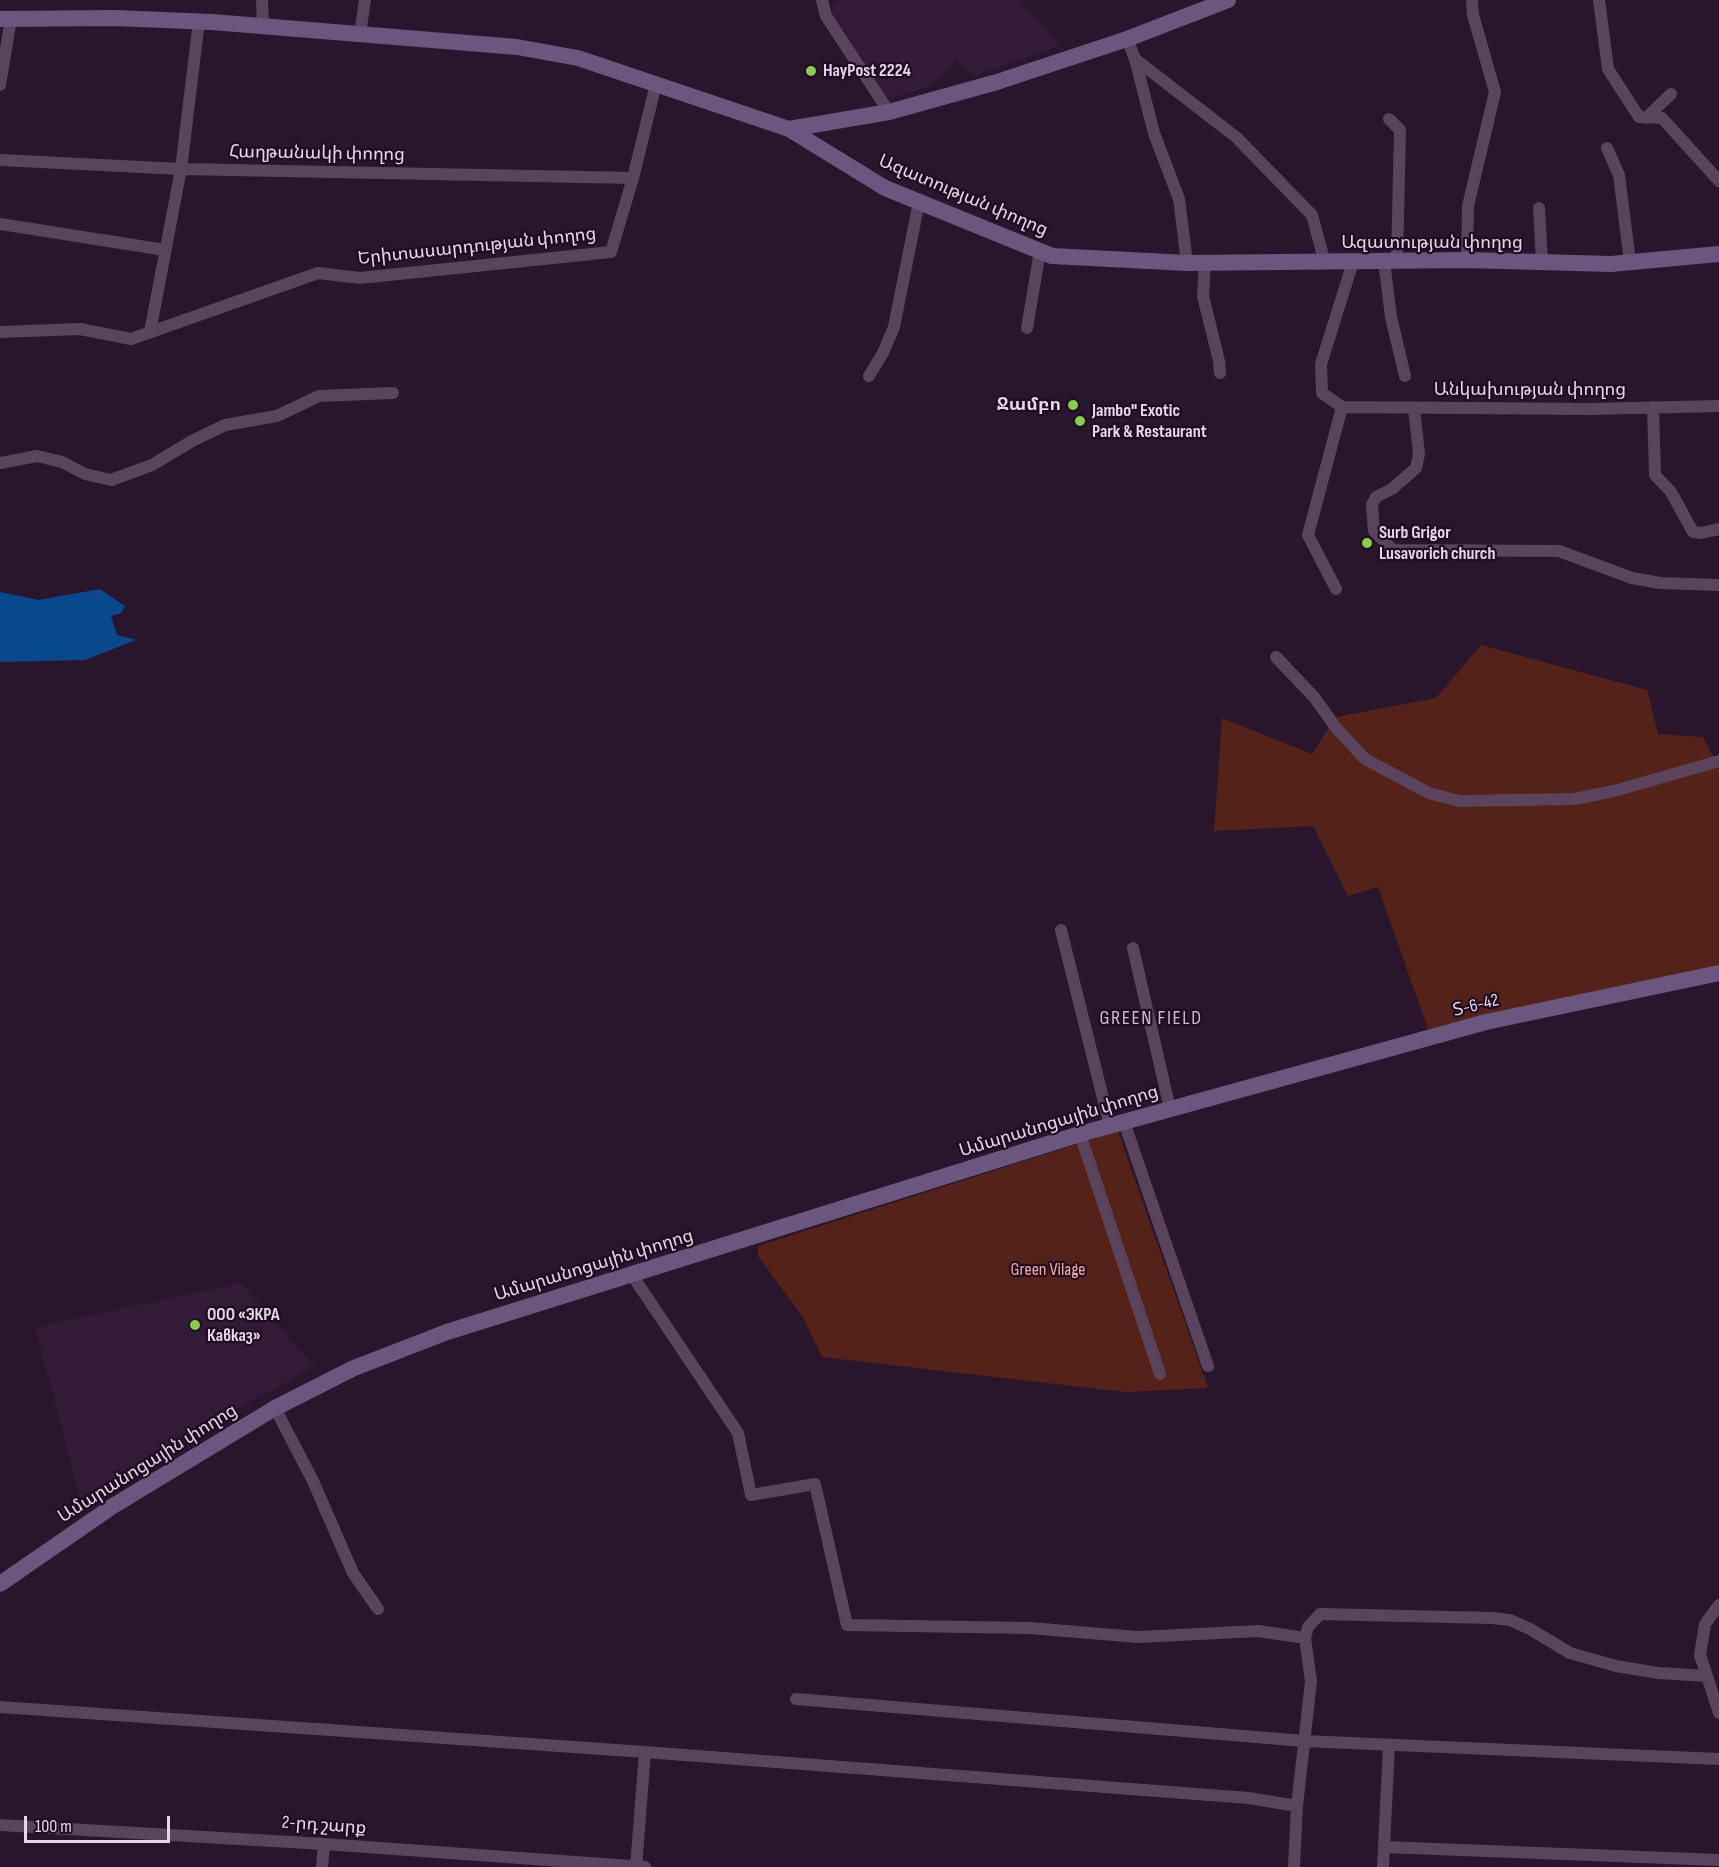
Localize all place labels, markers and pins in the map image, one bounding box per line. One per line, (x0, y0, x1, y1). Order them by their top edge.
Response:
place label: HayPost 2224 (823, 60, 911, 82)
marker: HayPost 2224 (804, 64, 818, 78)
place label: Ջամբո (997, 394, 1061, 416)
marker: Ջամբո (1066, 398, 1080, 412)
place label: Jambo" Exotic Park & Restaurant (1092, 400, 1207, 442)
marker: Jambo" Exotic Park & Restaurant (1073, 414, 1087, 428)
place label: Surb Grigor Lusavorich church (1379, 522, 1495, 564)
marker: Surb Grigor Lusavorich church (1360, 536, 1374, 550)
place label: ООО «ЭКРА Кавказ» (207, 1304, 279, 1346)
marker: ООО «ЭКРА Кавказ» (188, 1318, 202, 1332)

